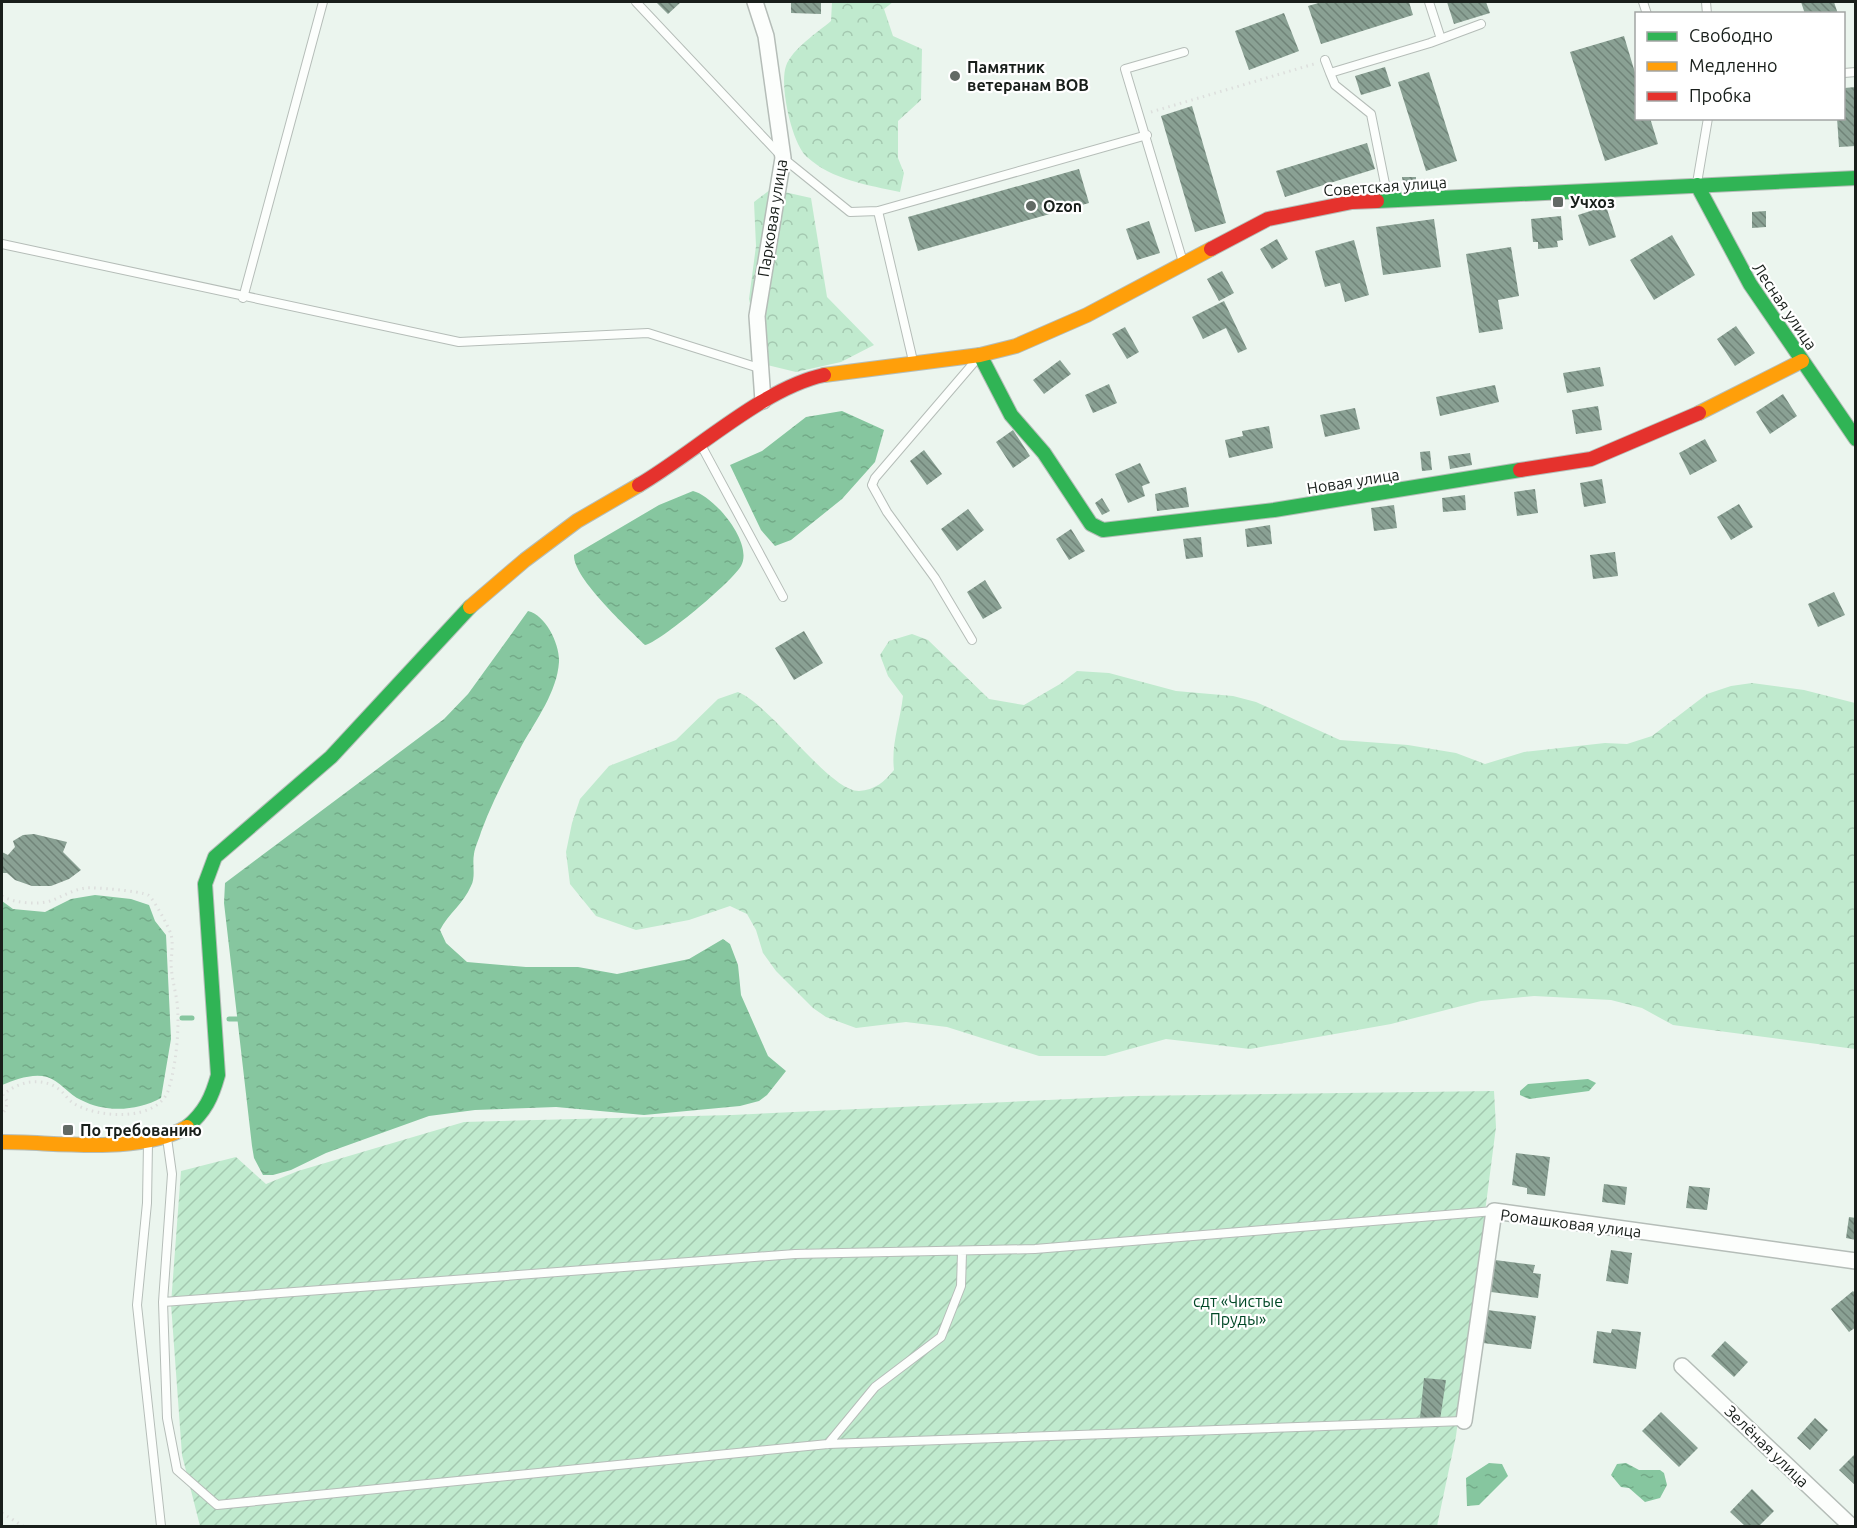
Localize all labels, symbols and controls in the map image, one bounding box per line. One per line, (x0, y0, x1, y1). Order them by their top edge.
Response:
legend (1635, 12, 1845, 120)
text: Свободно (1689, 25, 1773, 45)
text: Медленно (1689, 55, 1778, 75)
place label: Памятник ветеранам ВОВ (967, 58, 1089, 94)
marker: Памятник ветеранам ВОВ (948, 69, 962, 83)
text: Пробка (1689, 85, 1752, 105)
street label: Парковая улица (754, 158, 790, 278)
street label: Советская улица (1323, 173, 1447, 199)
place label: Учхоз (1570, 193, 1615, 211)
marker: Учхоз (1551, 195, 1565, 209)
place label: Ozon (1043, 197, 1082, 215)
marker: Ozon (1024, 199, 1038, 213)
street label: Лесная улица (1749, 259, 1821, 353)
street label: Новая улица (1305, 465, 1401, 497)
place label: По требованию (80, 1121, 202, 1139)
marker: По требованию (61, 1123, 75, 1137)
street label: Ромашковая улица (1499, 1205, 1643, 1241)
park label: сдт «Чистые Пруды» (1193, 1292, 1283, 1328)
street label: Зелёная улица (1721, 1401, 1813, 1491)

